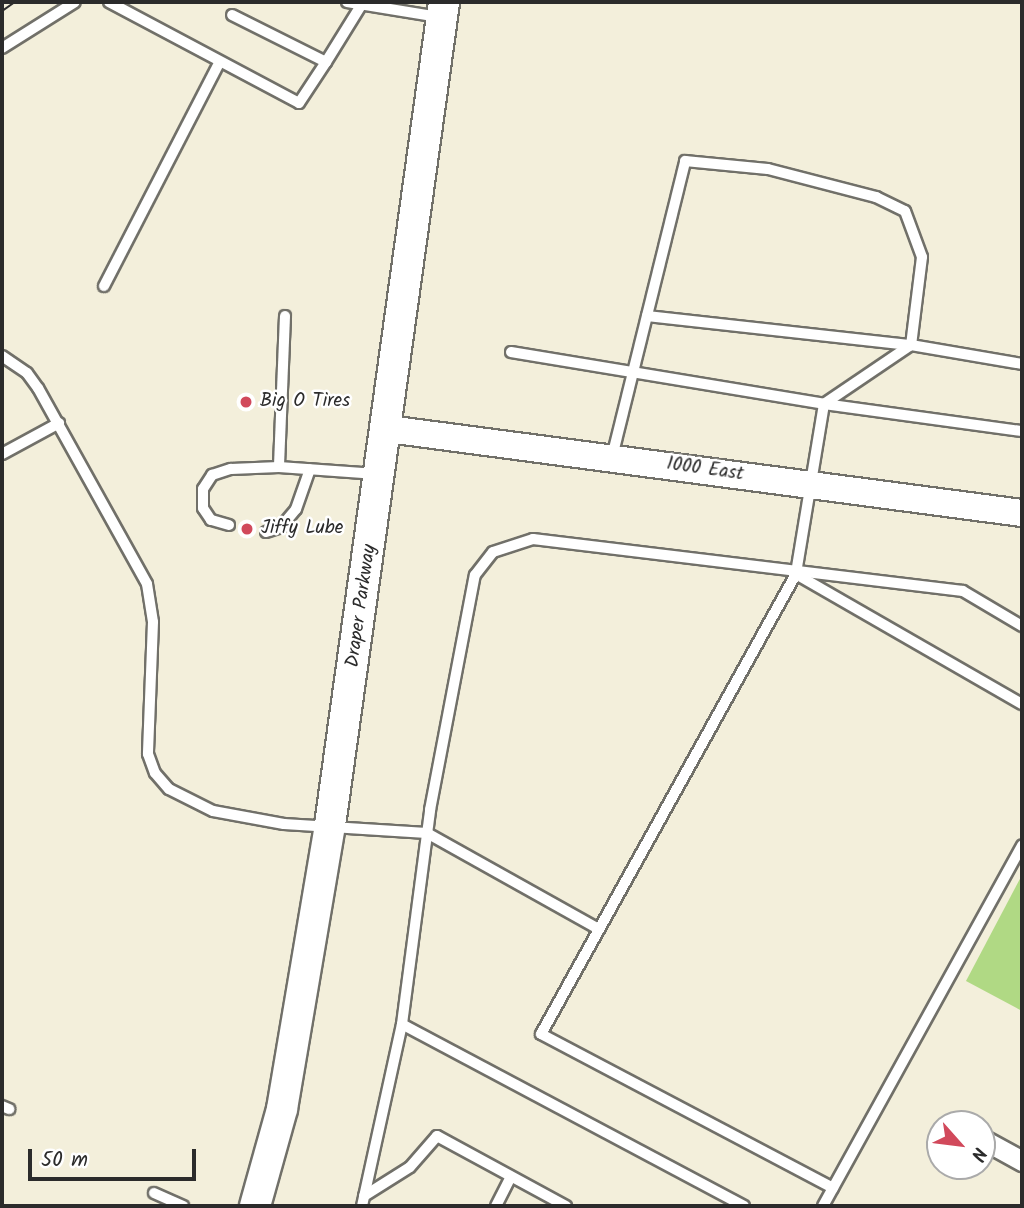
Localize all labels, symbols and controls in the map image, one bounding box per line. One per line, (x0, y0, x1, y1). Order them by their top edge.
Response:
place label: Big O Tires (260, 391, 350, 413)
marker: Big O Tires (238, 394, 254, 410)
street label: 1000 East (665, 453, 745, 487)
place label: Jiffy Lube (261, 518, 343, 540)
marker: Jiffy Lube (239, 521, 255, 537)
street label: Draper Parkway (342, 543, 382, 669)
north arrow (926, 1110, 996, 1180)
scale bar (32, 1134, 200, 1178)
text: N (962, 1142, 994, 1166)
text: 50 m (41, 1144, 88, 1177)

